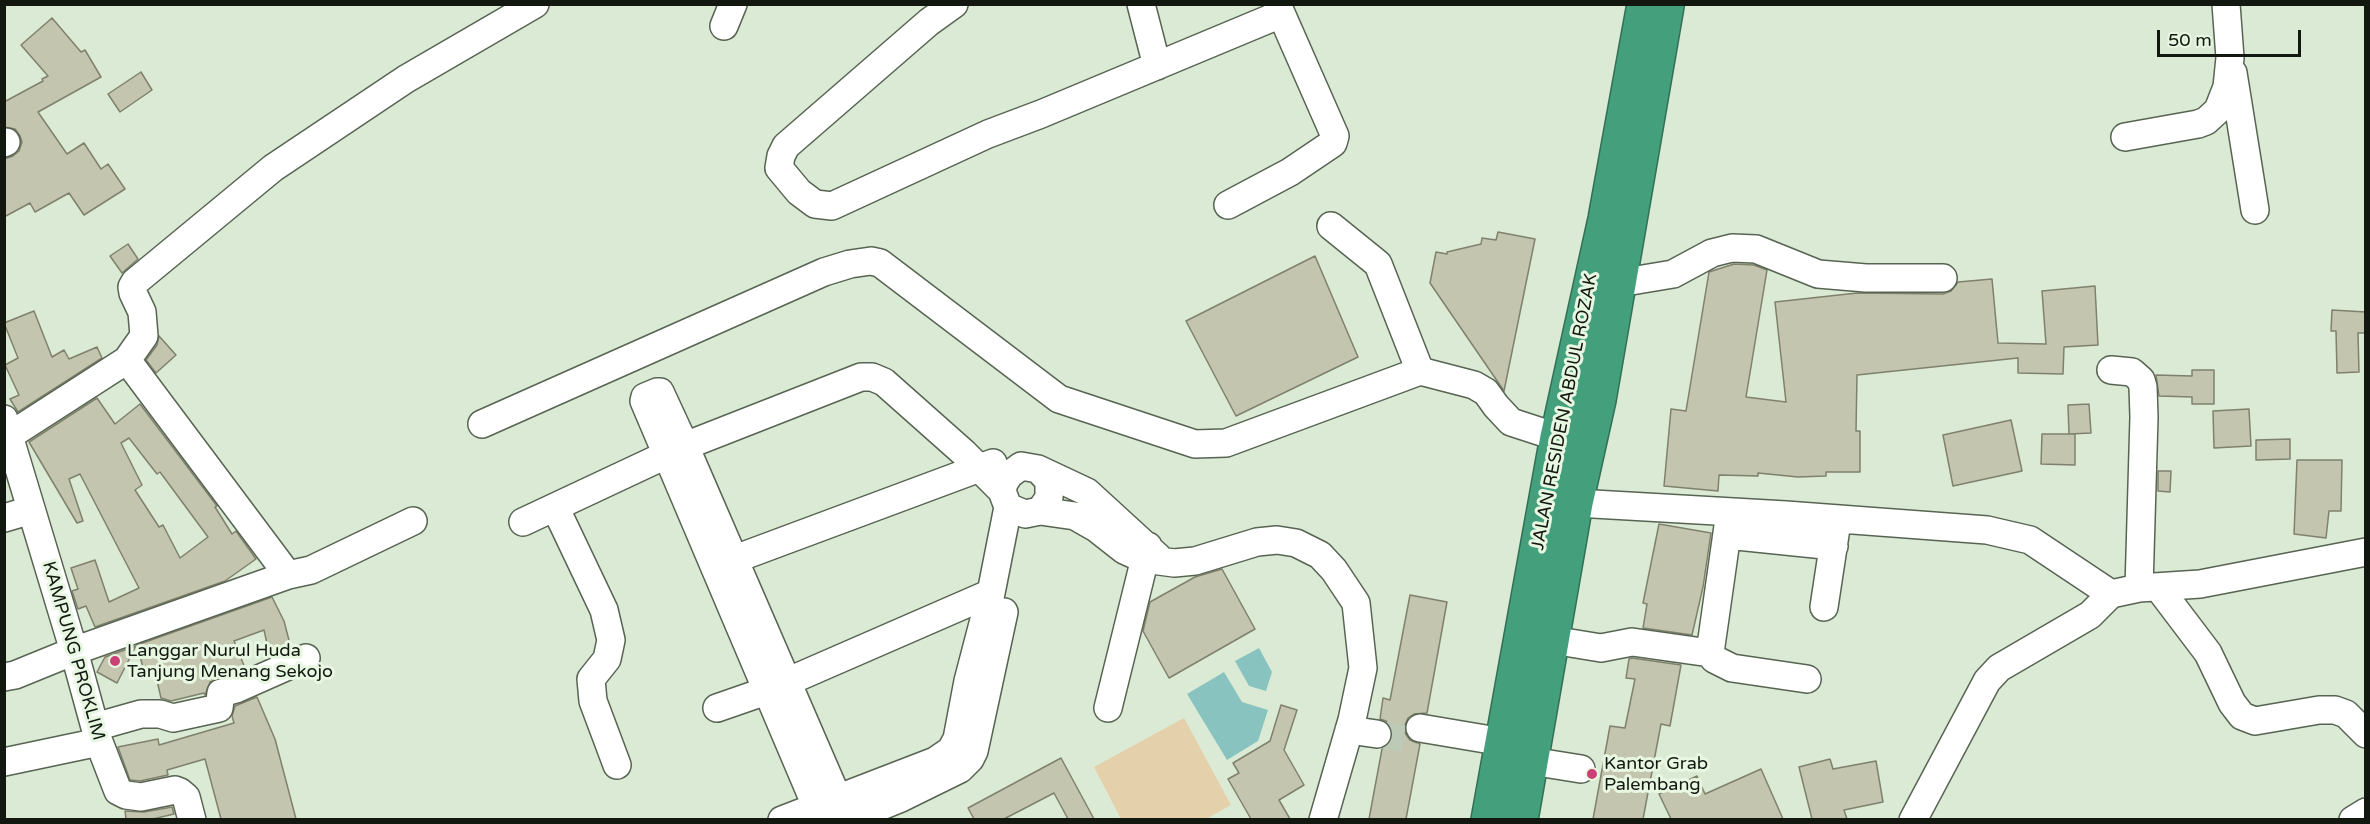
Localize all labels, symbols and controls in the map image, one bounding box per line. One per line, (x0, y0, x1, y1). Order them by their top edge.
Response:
scale bar (2160, 18, 2304, 56)
text: 50 m (2168, 29, 2212, 51)
street label: JALAN RESIDEN ABDUL ROZAK (1528, 272, 1602, 552)
street label: KAMPUNG PROKLIM (37, 559, 109, 743)
place label: Langgar Nurul Huda Tanjung Menang Sekojo (127, 640, 333, 682)
marker: Langgar Nurul Huda Tanjung Menang Sekojo (108, 654, 122, 668)
place label: Kantor Grab Palembang (1604, 753, 1708, 795)
marker: Kantor Grab Palembang (1585, 767, 1599, 781)

